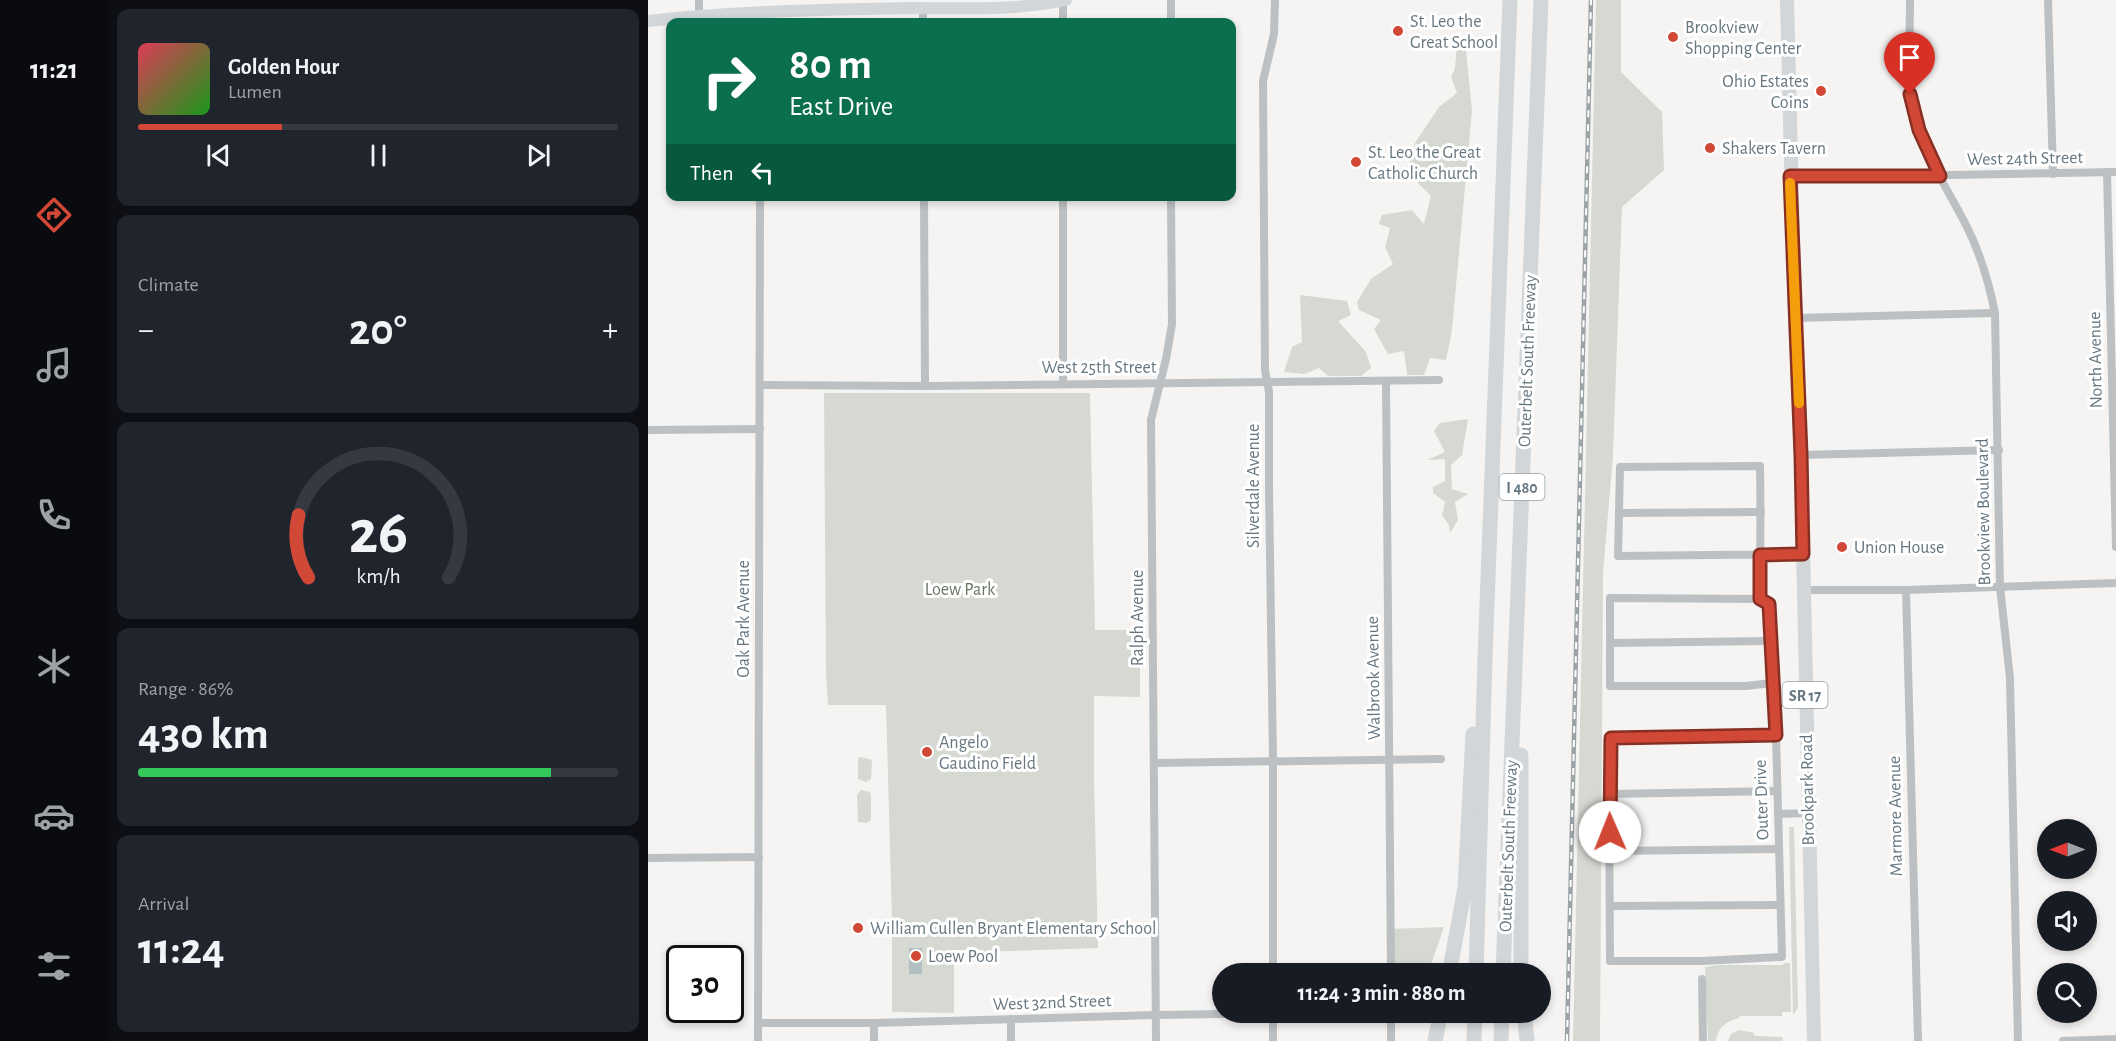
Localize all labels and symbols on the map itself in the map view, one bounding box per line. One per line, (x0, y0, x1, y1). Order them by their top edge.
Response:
place label: St. Leo the Great School (1410, 13, 1498, 52)
place label: Brookview Shopping Center (1685, 19, 1802, 58)
marker: St. Leo the Great School (1391, 24, 1405, 38)
marker: Brookview Shopping Center (1666, 30, 1680, 44)
pin (1884, 32, 1935, 94)
place label: Ohio Estates Coins (1722, 73, 1809, 112)
marker: Ohio Estates Coins (1814, 84, 1828, 98)
place label: Shakers Tavern (1722, 140, 1826, 158)
marker: Shakers Tavern (1703, 141, 1717, 155)
place label: St. Leo the Great Catholic Church (1368, 144, 1481, 183)
street label: West 24th Street (1967, 149, 2084, 169)
marker: St. Leo the Great Catholic Church (1349, 155, 1363, 169)
street label: Outerbelt South Freeway (1516, 274, 1540, 447)
street label: North Avenue (2086, 311, 2106, 409)
street label: West 25th Street (1041, 359, 1157, 377)
street label: Silverdale Avenue (1245, 424, 1263, 548)
street label: Brookview Boulevard (1974, 438, 1994, 586)
road number: I 480 (1500, 474, 1544, 500)
place label: Union House (1854, 539, 1944, 557)
marker: Union House (1835, 540, 1849, 554)
street label: Oak Park Avenue (735, 560, 753, 678)
street label: Ralph Avenue (1129, 570, 1147, 666)
park label: Loew Park (925, 581, 996, 599)
street label: Walbrook Avenue (1364, 616, 1384, 740)
road number: SR 17 (1782, 682, 1828, 708)
place label: Angelo Gaudino Field (939, 734, 1036, 773)
street label: Brookpark Road (1798, 734, 1818, 846)
marker: Angelo Gaudino Field (920, 745, 934, 759)
street label: Marmore Avenue (1886, 756, 1906, 876)
street label: Outerbelt South Freeway (1497, 759, 1521, 932)
street label: Outer Drive (1752, 759, 1772, 841)
position arrow (1578, 800, 1642, 864)
north arrow (2037, 819, 2097, 879)
place label: William Cullen Bryant Elementary School (870, 920, 1157, 938)
marker: William Cullen Bryant Elementary School (851, 921, 865, 935)
speed limit sign: 30 (666, 945, 744, 1023)
place label: Loew Pool (928, 948, 998, 966)
marker: Loew Pool (909, 949, 923, 963)
street label: West 32nd Street (992, 992, 1112, 1014)

